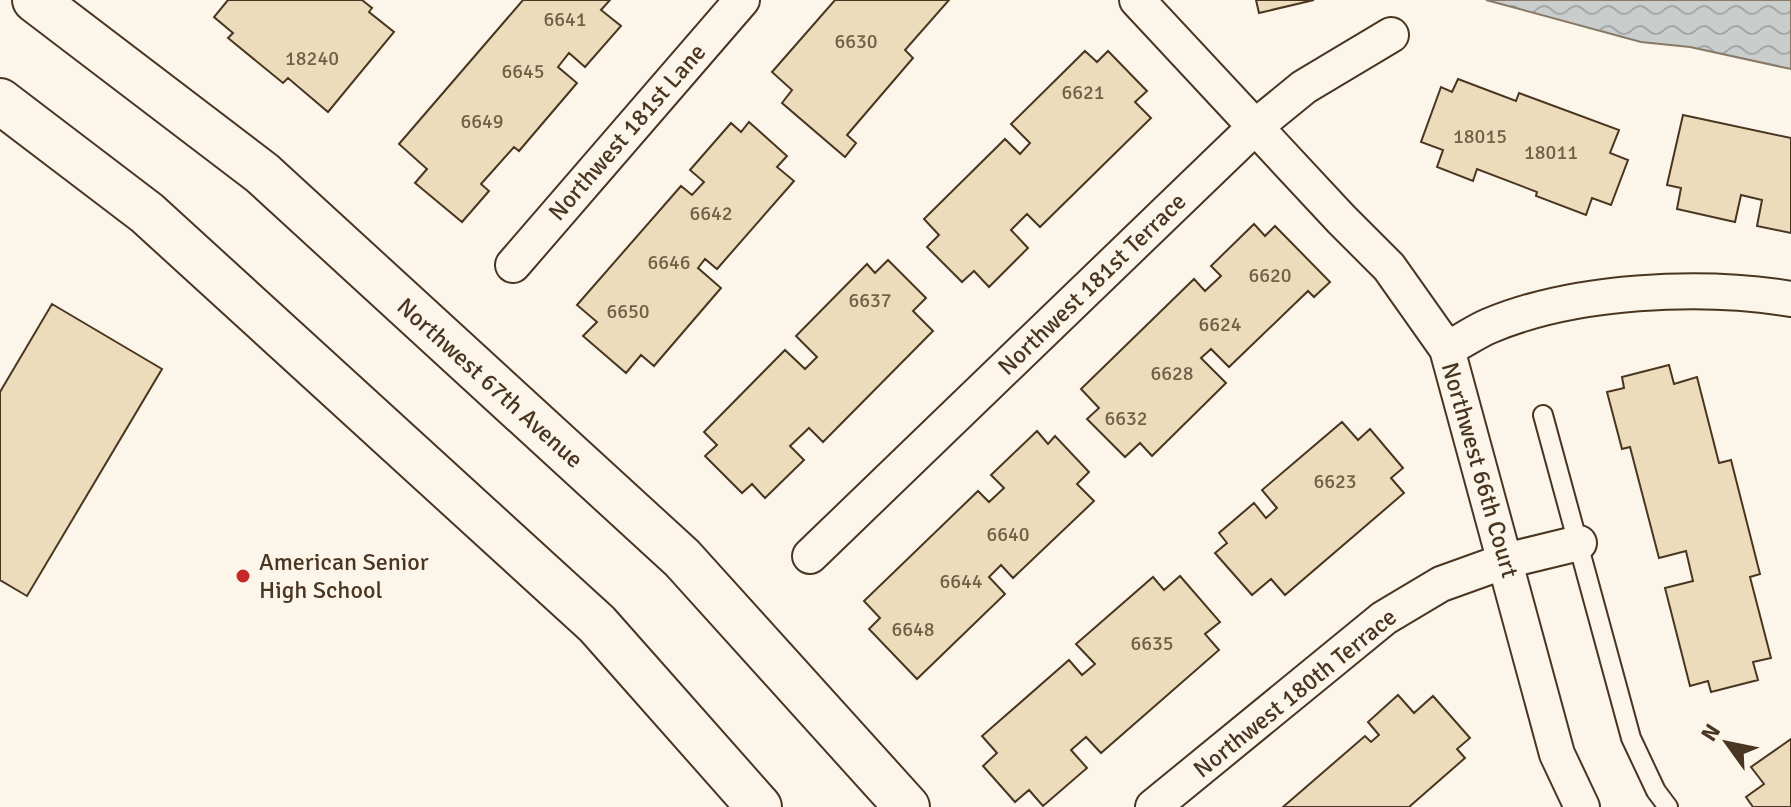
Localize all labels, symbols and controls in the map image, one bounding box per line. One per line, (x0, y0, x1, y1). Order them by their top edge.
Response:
house number: 6641 (543, 7, 587, 32)
house number: 6630 (834, 29, 878, 54)
street label: Northwest 181st Lane (542, 37, 712, 227)
house number: 18240 (285, 46, 339, 71)
house number: 6645 (501, 59, 545, 84)
house number: 6621 (1061, 80, 1105, 105)
house number: 6649 (460, 109, 504, 134)
house number: 18015 (1453, 124, 1507, 149)
house number: 18011 (1524, 140, 1578, 165)
street label: Northwest 181st Terrace (992, 186, 1192, 382)
house number: 6642 (689, 201, 733, 226)
house number: 6646 (647, 250, 691, 275)
house number: 6620 (1248, 263, 1292, 288)
house number: 6637 (848, 288, 892, 313)
street label: Northwest 67th Avenue (391, 291, 589, 475)
house number: 6650 (606, 299, 650, 324)
house number: 6624 (1198, 312, 1242, 337)
street label: Northwest 66th Court (1435, 359, 1525, 581)
house number: 6628 (1150, 361, 1194, 386)
house number: 6632 (1104, 406, 1148, 431)
house number: 6623 (1313, 469, 1357, 494)
house number: 6640 (986, 522, 1030, 547)
place label: American Senior High School (259, 547, 429, 605)
marker: American Senior High School (234, 567, 252, 585)
house number: 6644 (939, 569, 983, 594)
street label: Northwest 180th Terrace (1187, 602, 1403, 784)
house number: 6648 (891, 617, 935, 642)
house number: 6635 (1130, 631, 1174, 656)
north arrow (1687, 703, 1767, 783)
text: N (1695, 719, 1726, 746)

